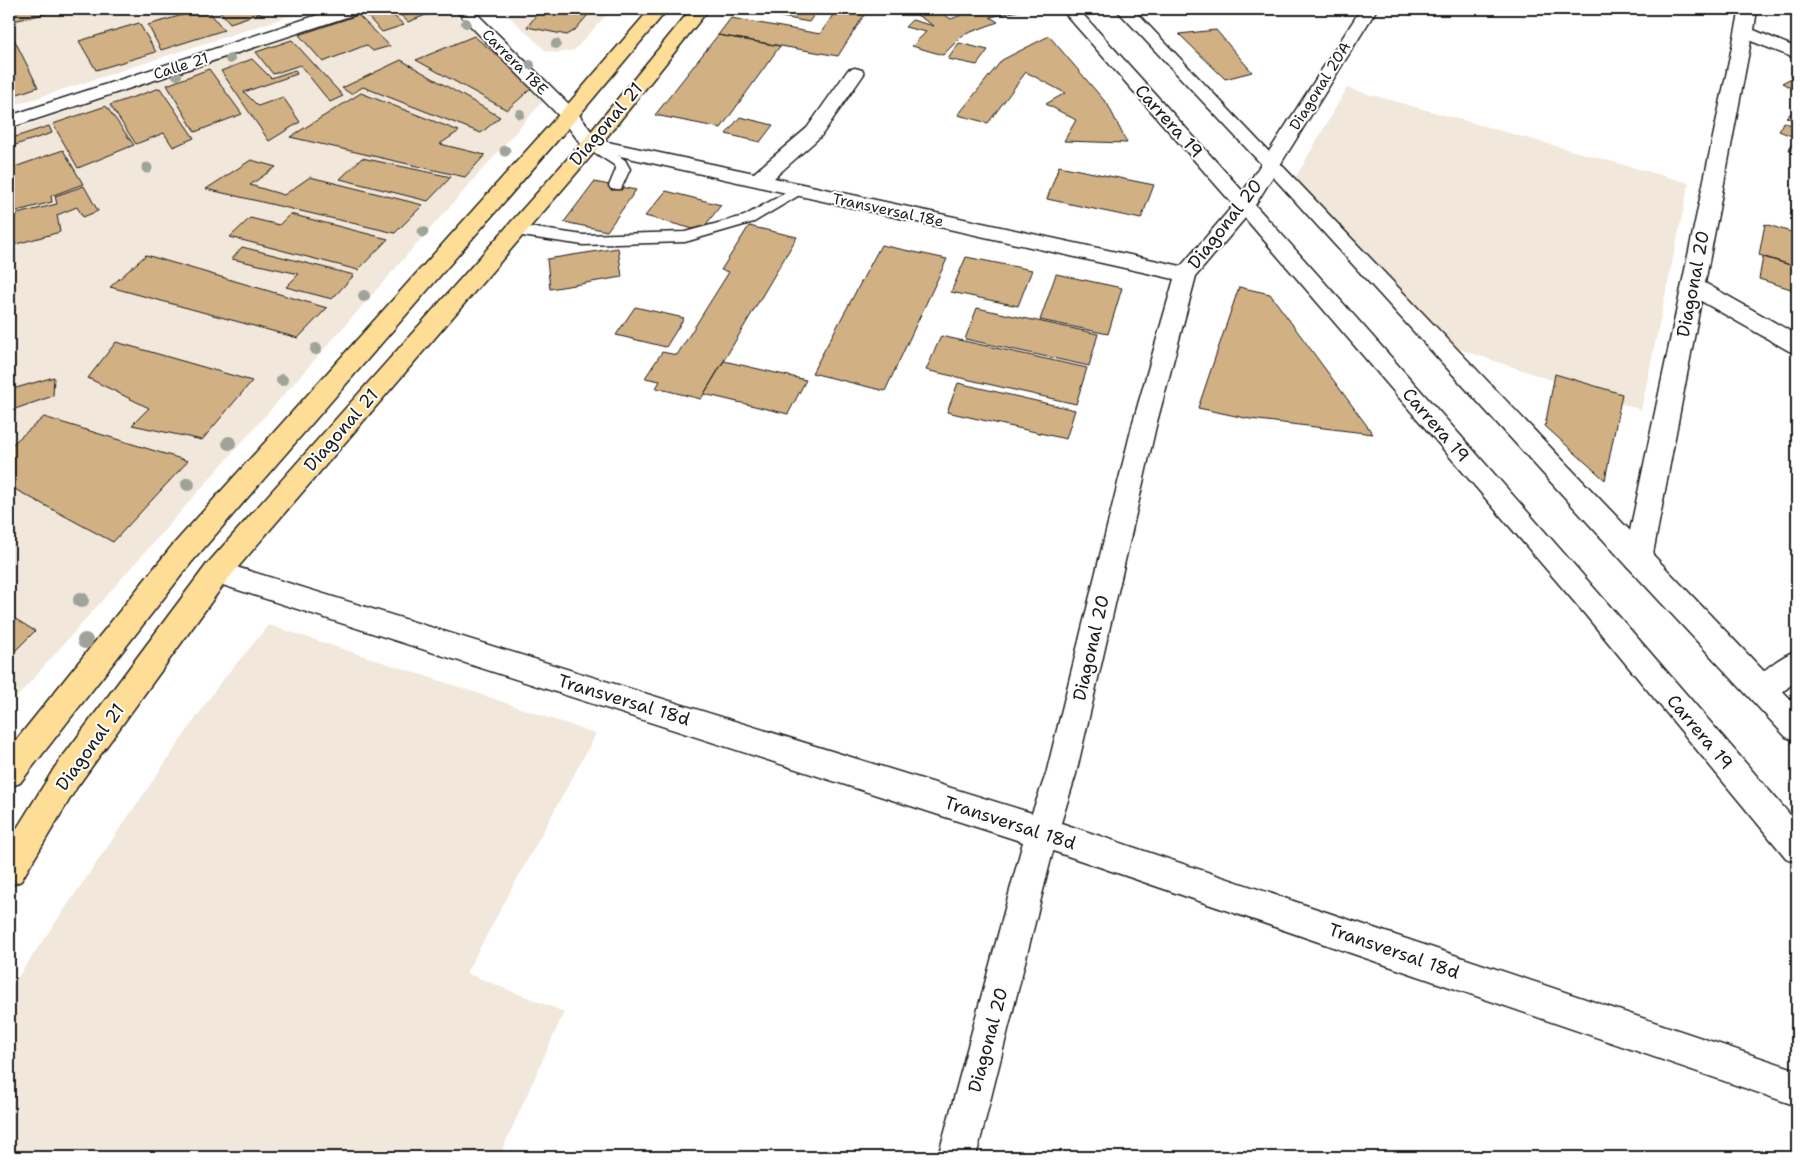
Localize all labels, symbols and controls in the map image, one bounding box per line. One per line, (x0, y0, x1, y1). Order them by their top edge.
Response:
street label: Carrera 18E (478, 25, 552, 99)
street label: Diagonal 20A (1285, 38, 1355, 134)
street label: Calle 21 (151, 48, 211, 84)
street label: Diagonal 21 (564, 77, 648, 171)
street label: Carrera 19 (1130, 79, 1208, 163)
street label: Diagonal 20 (1182, 174, 1268, 274)
street label: Transversal 18e (831, 188, 945, 232)
street label: Diagonal 20 (1671, 229, 1715, 339)
street label: Diagonal 21 (298, 383, 384, 477)
street label: Carrera 19 (1397, 383, 1475, 467)
street label: Diagonal 20 (1067, 593, 1115, 703)
street label: Transversal 18d (555, 668, 693, 732)
street label: Carrera 19 (1662, 689, 1738, 775)
street label: Diagonal 21 (50, 699, 130, 795)
street label: Transversal 18d (941, 790, 1079, 856)
street label: Transversal 18d (1325, 917, 1463, 985)
street label: Diagonal 20 (962, 985, 1014, 1095)

